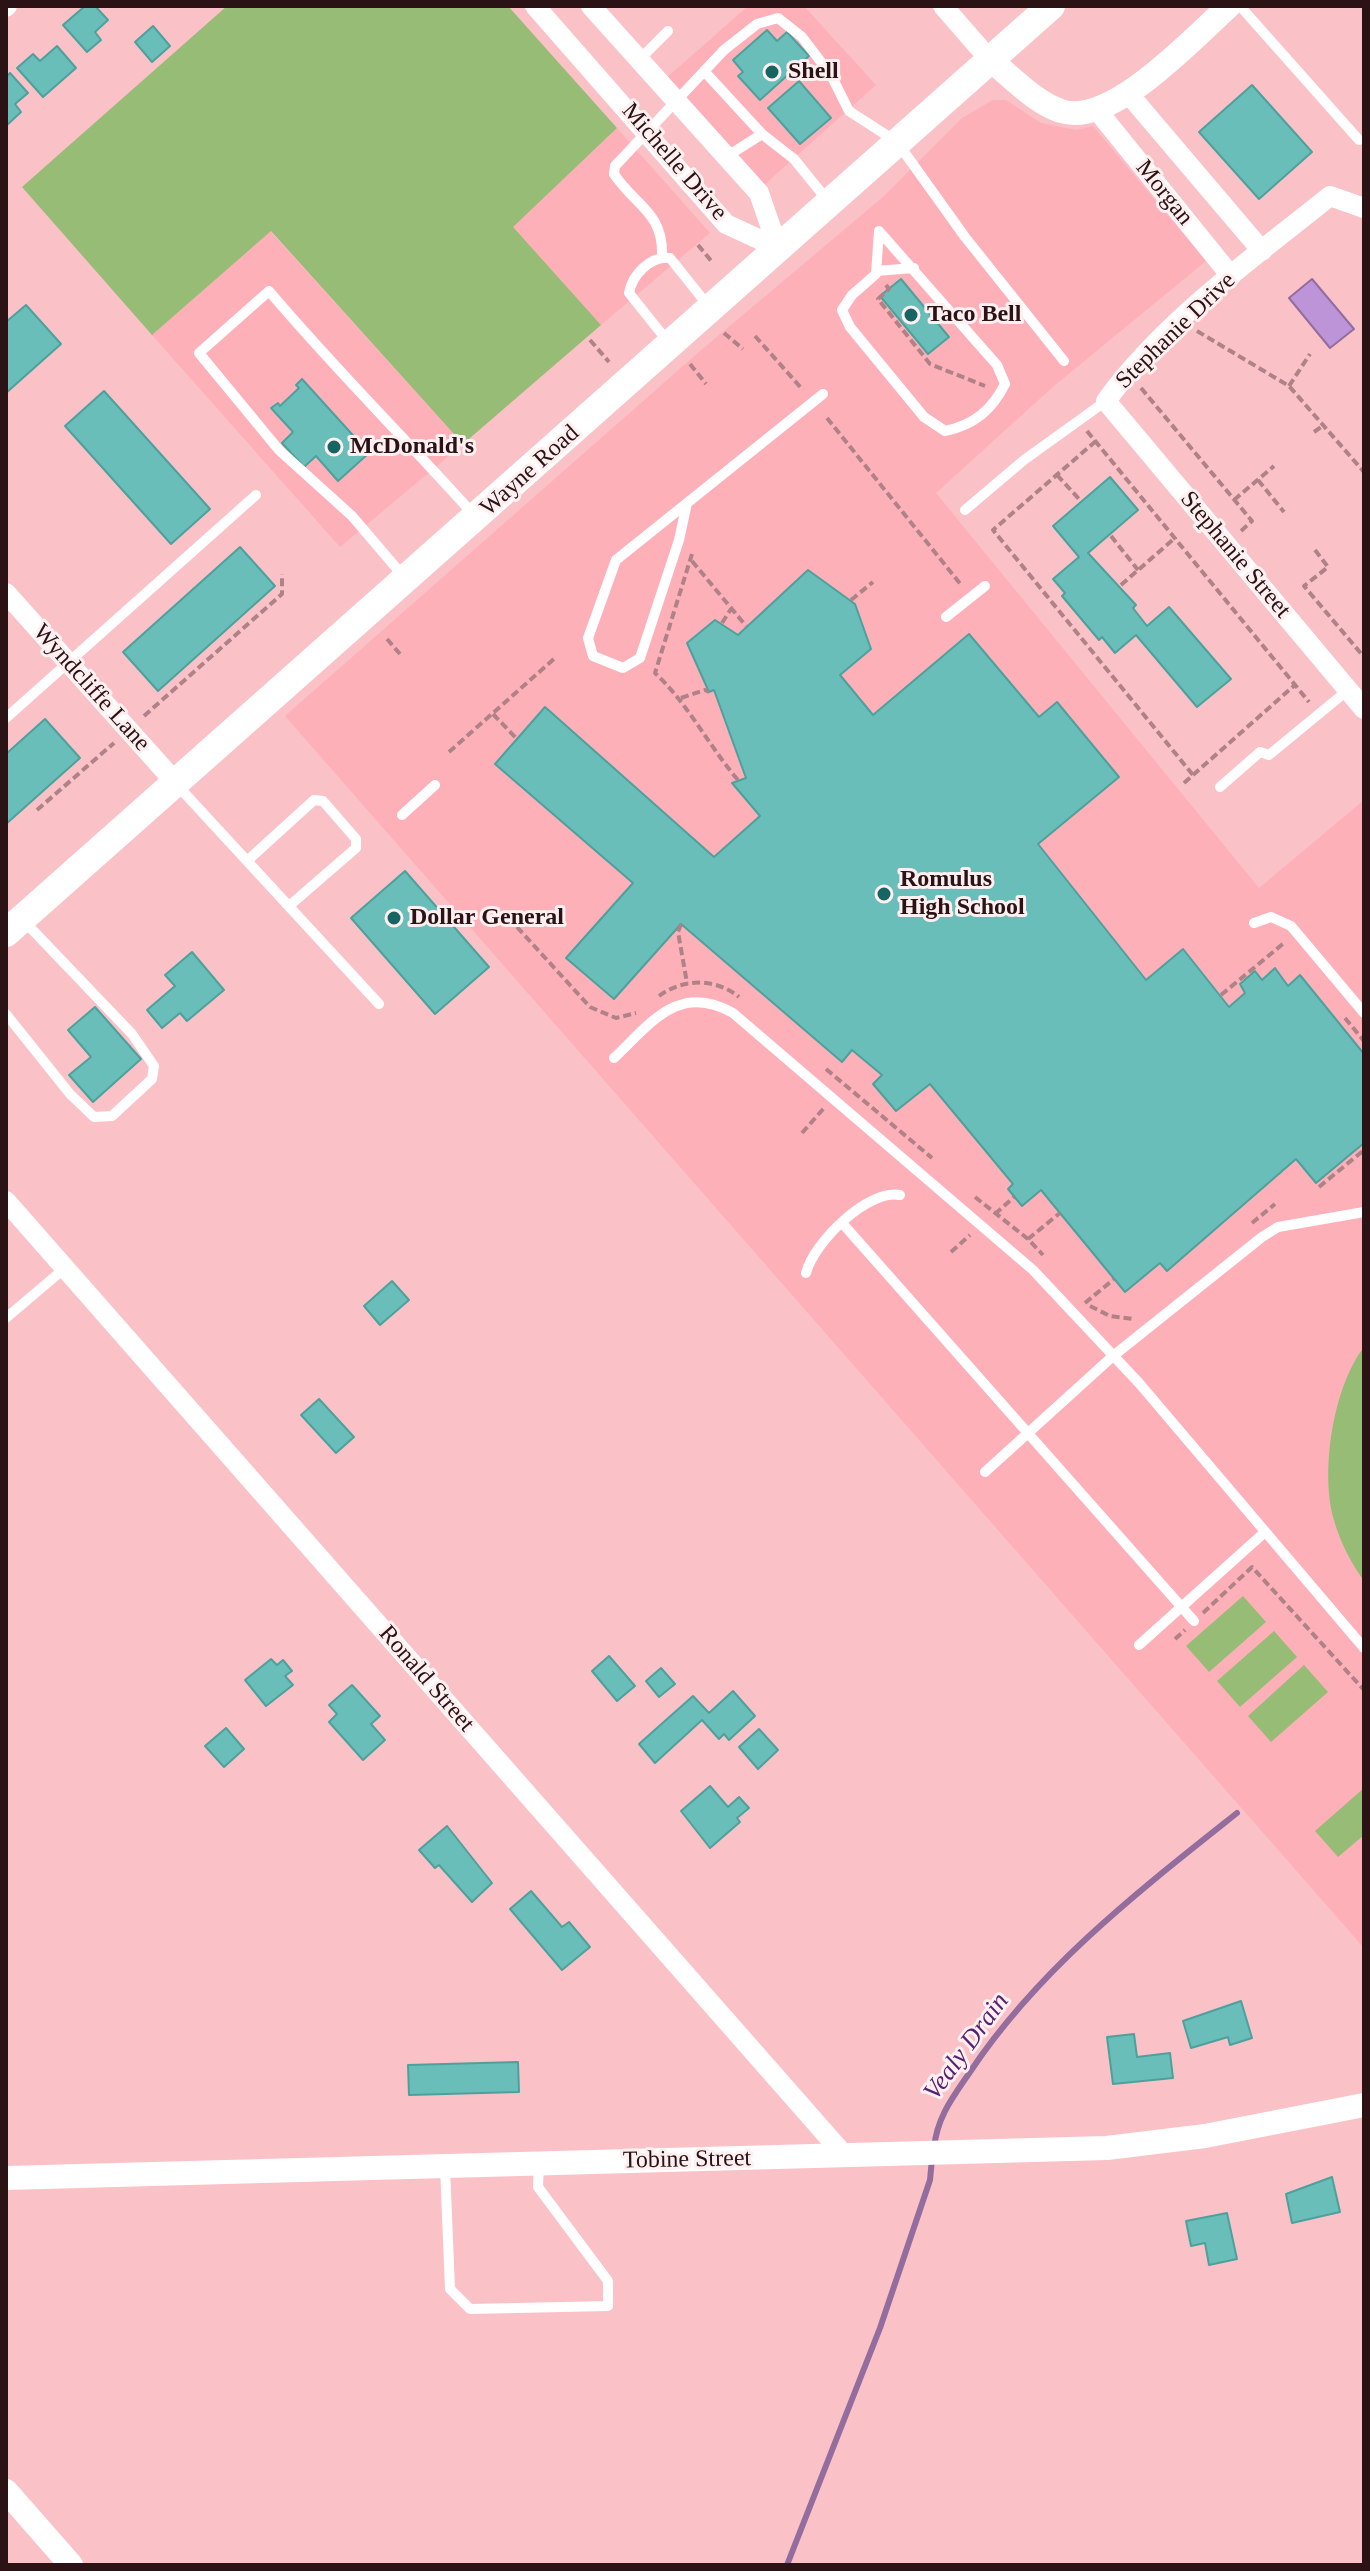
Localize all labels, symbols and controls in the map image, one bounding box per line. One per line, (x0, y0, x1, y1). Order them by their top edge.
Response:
place label: Shell (788, 58, 839, 86)
marker: Shell (763, 63, 781, 81)
street label: Michelle Drive (615, 97, 733, 227)
street label: Morgan (1129, 155, 1199, 231)
street label: Stephanie Drive (1110, 267, 1242, 395)
place label: Taco Bell (927, 301, 1021, 329)
marker: Taco Bell (902, 306, 920, 324)
street label: Wayne Road (475, 419, 585, 523)
place label: McDonald's (350, 433, 474, 461)
marker: McDonald's (325, 438, 343, 456)
street label: Stephanie Street (1174, 486, 1296, 624)
street label: Wyndcliffe Lane (26, 618, 156, 758)
place label: Romulus High School (900, 866, 1025, 922)
marker: Romulus High School (875, 885, 893, 903)
place label: Dollar General (410, 904, 564, 932)
marker: Dollar General (385, 909, 403, 927)
street label: Ronald Street (372, 1620, 480, 1738)
water label: Vealy Drain (918, 1987, 1016, 2107)
street label: Tobine Street (623, 2144, 751, 2176)

